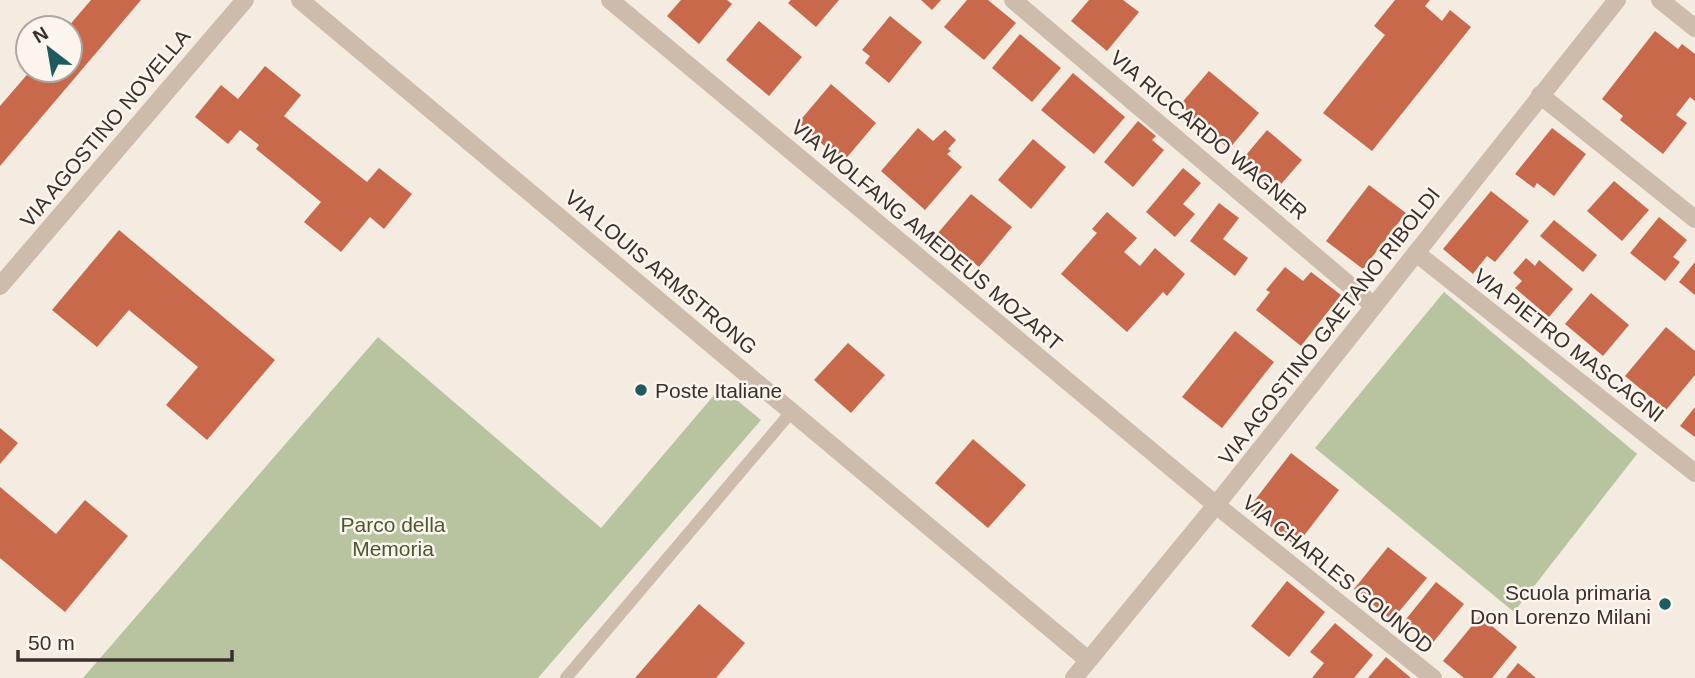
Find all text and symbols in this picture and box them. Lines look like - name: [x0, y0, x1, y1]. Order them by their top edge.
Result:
- north arrow: [14, 14, 84, 84]
- street label: VIA AGOSTINO NOVELLA: [14, 23, 196, 233]
- street label: VIA RICCARDO WAGNER: [1106, 46, 1312, 224]
- street label: VIA WOLFANG AMEDEUS MOZART: [787, 115, 1067, 355]
- street label: VIA AGOSTINO GAETANO RIBOLDI: [1214, 183, 1444, 469]
- street label: VIA LOUIS ARMSTRONG: [561, 185, 761, 359]
- street label: VIA PIETRO MASCAGNI: [1470, 264, 1668, 426]
- place label: Poste Italiane: [655, 379, 782, 402]
- marker: Poste Italiane: [633, 382, 649, 398]
- street label: VIA CHARLES GOUNOD: [1238, 490, 1438, 658]
- park label: Parco della Memoria: [340, 513, 446, 560]
- place label: Scuola primaria Don Lorenzo Milani: [1470, 581, 1651, 628]
- marker: Scuola primaria Don Lorenzo Milani: [1657, 596, 1673, 612]
- scale bar: [18, 618, 231, 662]
- text: 50 m: [28, 631, 75, 654]

